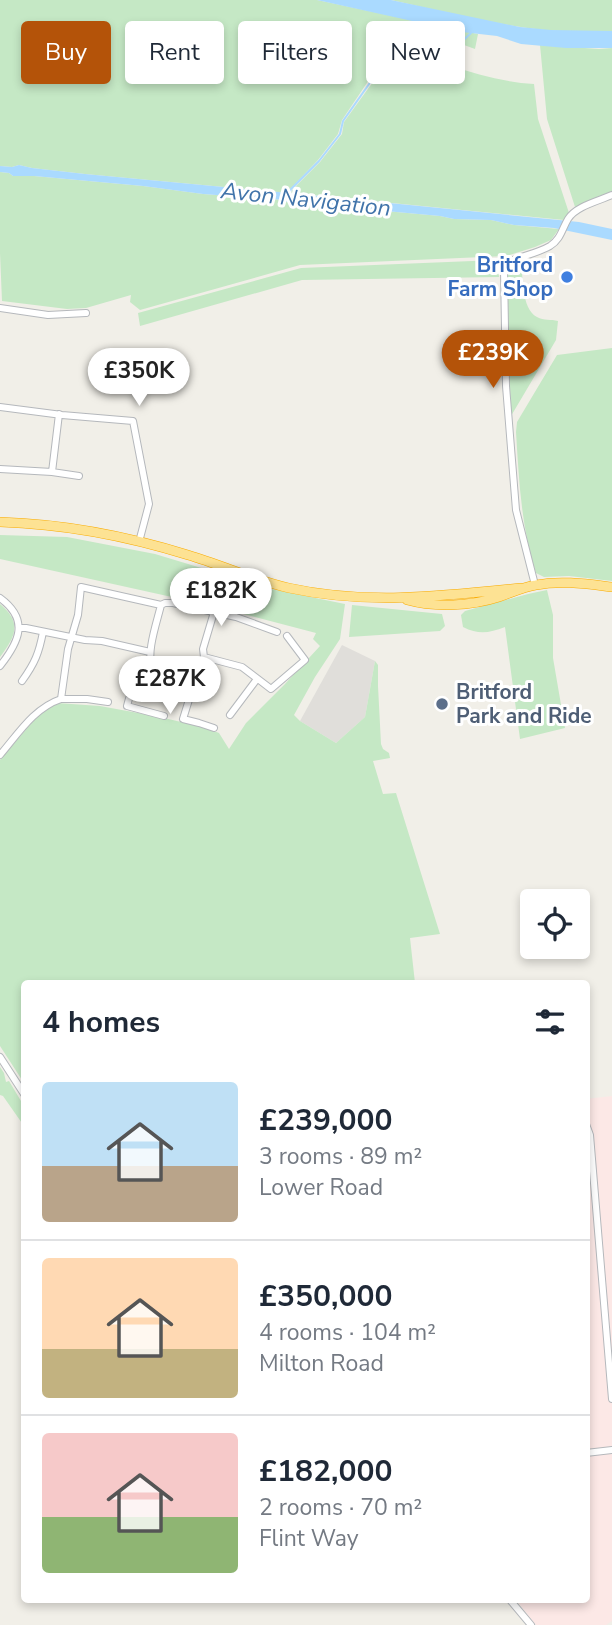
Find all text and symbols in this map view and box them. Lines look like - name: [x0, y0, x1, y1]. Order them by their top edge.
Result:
- chip: Buy: [21, 21, 111, 84]
- chip: Rent: [125, 21, 224, 84]
- chip: Filters: [238, 21, 352, 84]
- chip: New: [366, 21, 465, 84]
- water label: Avon Navigation: [218, 175, 392, 224]
- place label: Britford Farm Shop: [448, 251, 553, 303]
- marker: Britford Farm Shop: [559, 269, 575, 285]
- pin: £239K: [444, 330, 542, 390]
- text: £239K: [458, 337, 528, 368]
- pin: £350K: [90, 348, 188, 408]
- text: £350K: [104, 355, 174, 386]
- pin: £182K: [172, 568, 270, 628]
- text: £182K: [186, 575, 256, 606]
- pin: £287K: [121, 656, 219, 716]
- text: £287K: [135, 663, 205, 694]
- place label: Britford Park and Ride: [456, 678, 592, 730]
- marker: Britford Park and Ride: [434, 696, 450, 712]
- map controls: [520, 889, 590, 959]
- button: locate: [520, 889, 590, 959]
- text: 4 homes: [42, 1002, 160, 1043]
- icon: filters: [531, 1003, 569, 1041]
- text: £239,000: [259, 1100, 392, 1141]
- icon: home: [98, 1110, 182, 1194]
- text: 3 rooms · 89 m²: [259, 1141, 422, 1172]
- text: Lower Road: [259, 1172, 383, 1203]
- text: £350,000: [259, 1276, 392, 1317]
- icon: home: [98, 1286, 182, 1370]
- text: 4 rooms · 104 m²: [259, 1317, 436, 1348]
- text: Milton Road: [259, 1348, 384, 1379]
- text: £182,000: [259, 1451, 392, 1492]
- icon: home: [98, 1461, 182, 1545]
- text: 2 rooms · 70 m²: [259, 1492, 422, 1523]
- text: Flint Way: [259, 1523, 359, 1554]

